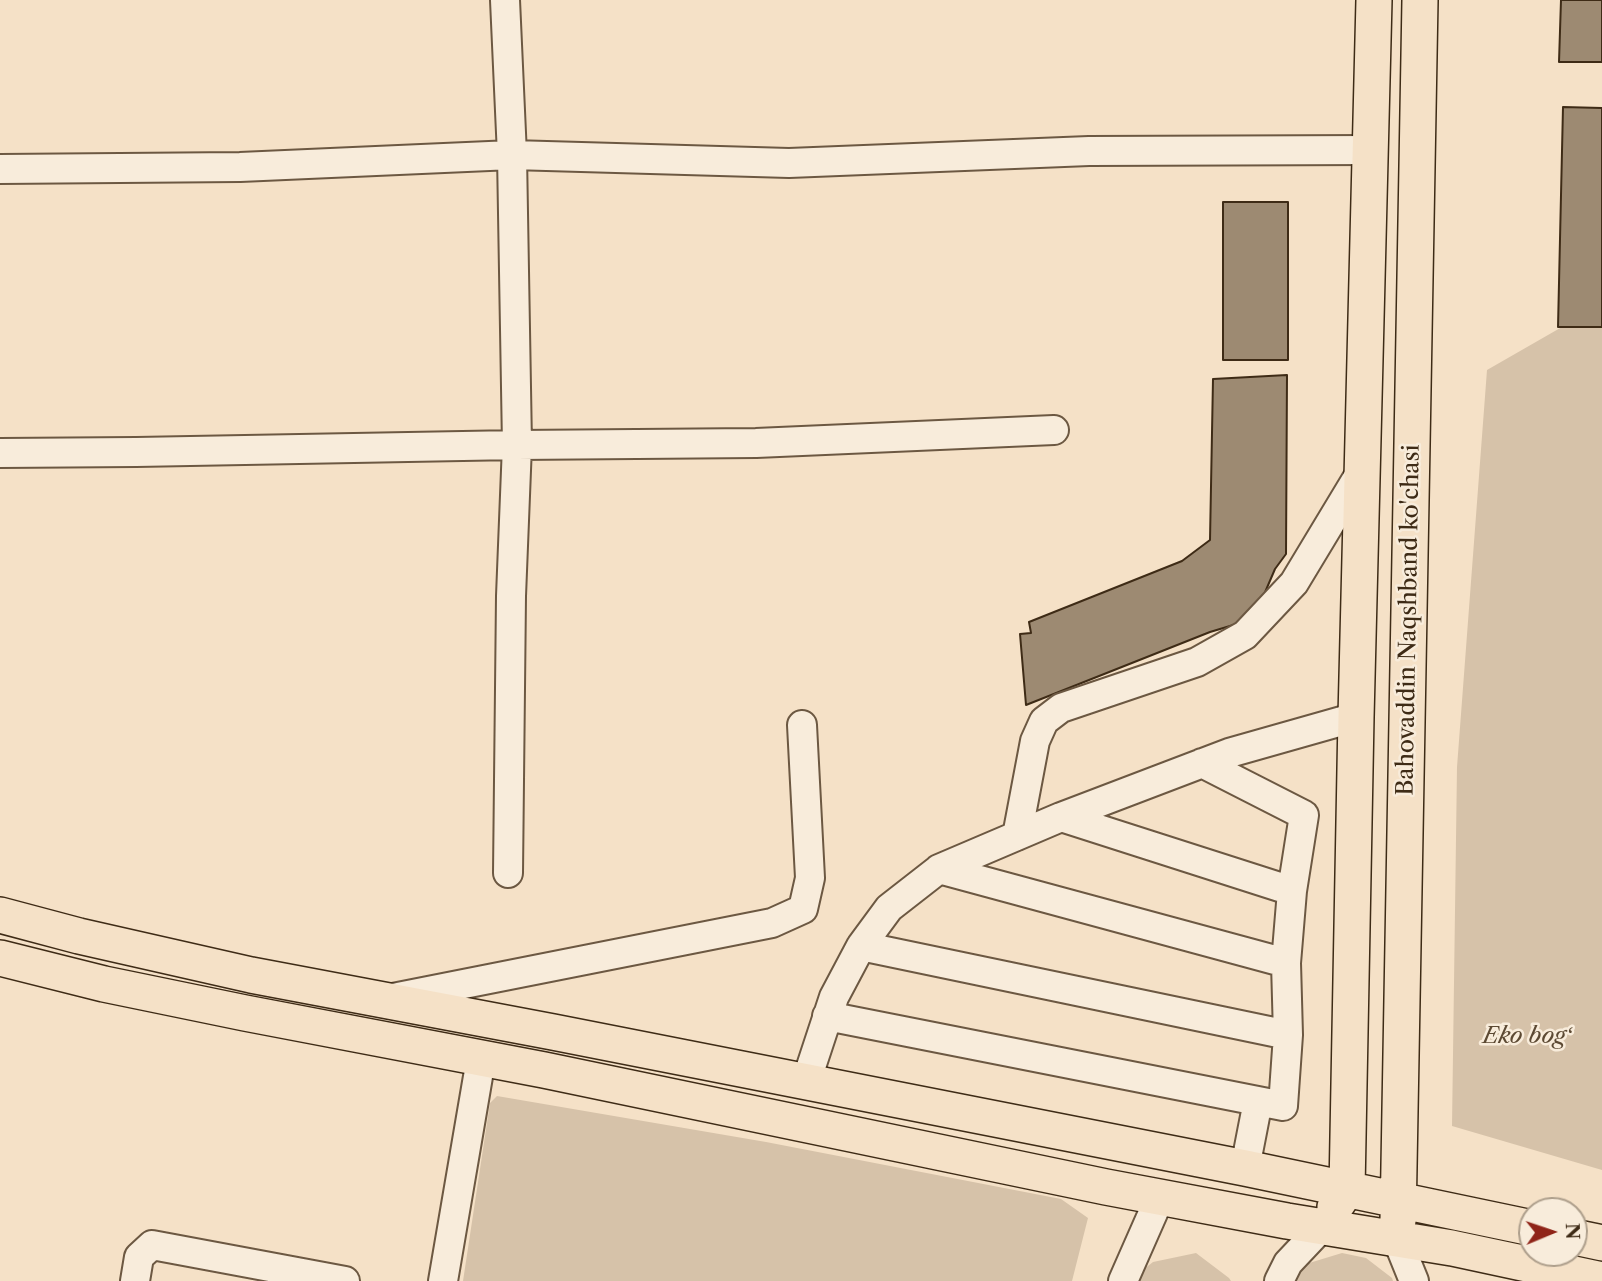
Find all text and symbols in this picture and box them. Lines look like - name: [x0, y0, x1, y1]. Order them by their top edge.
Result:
- street label: Bahovaddin Naqshband ko'chasi: [1392, 444, 1426, 796]
- park label: Eko bogʻ: [1483, 1022, 1573, 1050]
- north arrow: [1518, 1197, 1588, 1267]
- text: N: [1561, 1223, 1584, 1240]

